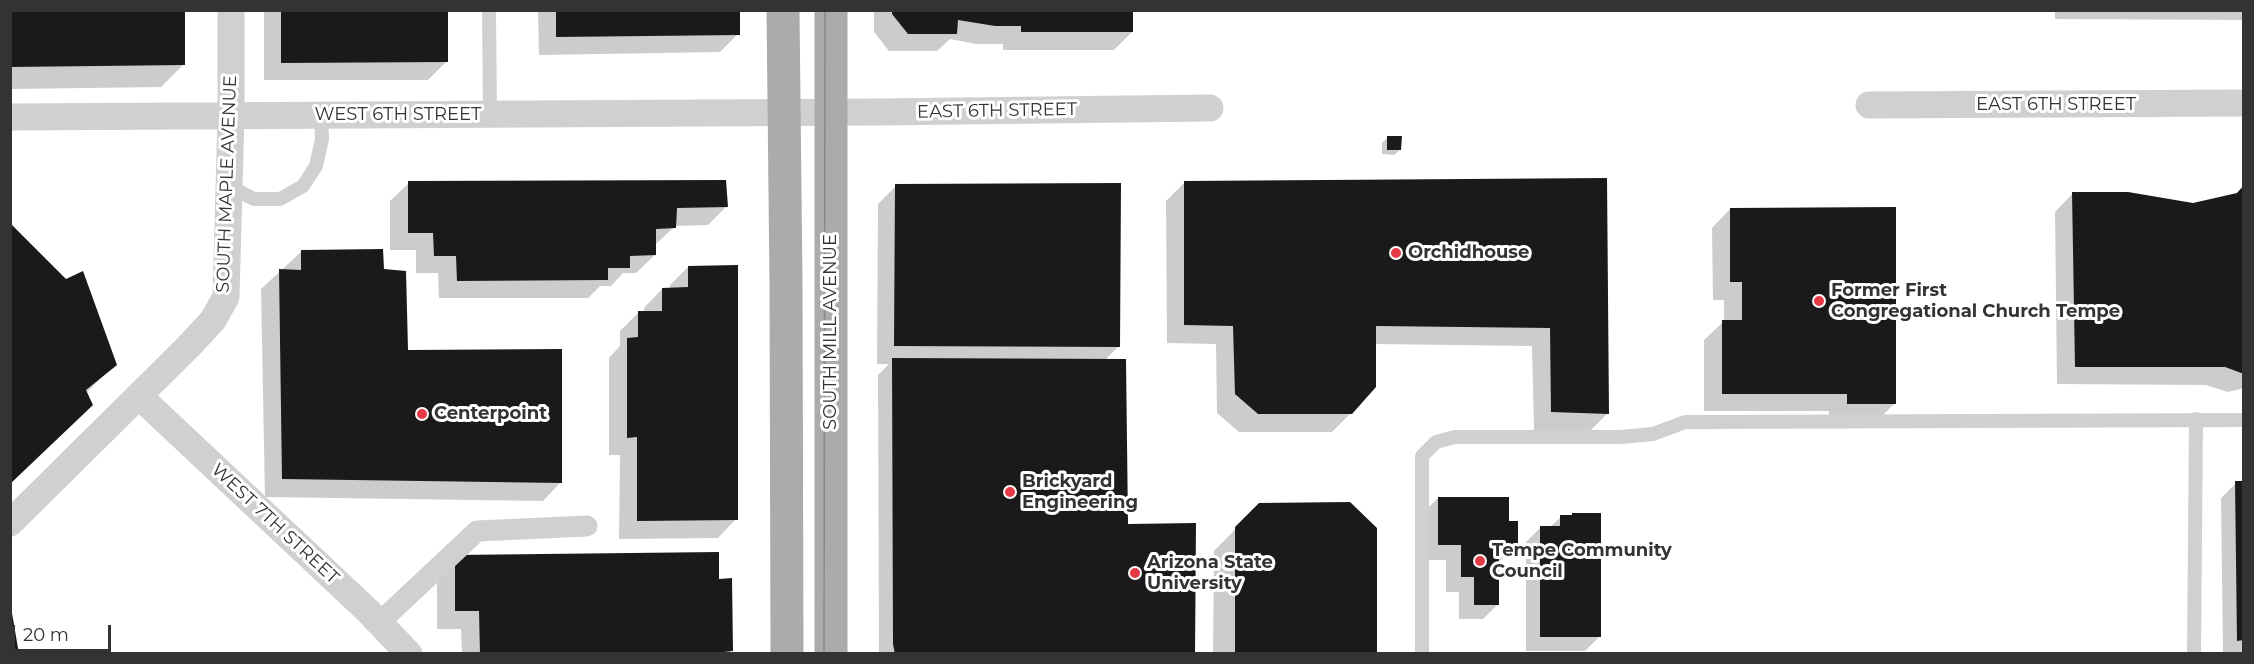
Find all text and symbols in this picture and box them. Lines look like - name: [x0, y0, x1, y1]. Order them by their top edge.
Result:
- street label: SOUTH MAPLE AVENUE: [212, 75, 242, 293]
- street label: EAST 6TH STREET: [1976, 94, 2136, 116]
- street label: EAST 6TH STREET: [917, 99, 1077, 123]
- street label: WEST 6TH STREET: [315, 104, 481, 126]
- street label: SOUTH MILL AVENUE: [820, 234, 842, 430]
- place label: Orchidhouse: [1408, 242, 1529, 264]
- marker: Orchidhouse: [1389, 246, 1403, 260]
- place label: Former First Congregational Church Tempe: [1831, 280, 2120, 322]
- marker: Former First Congregational Church Tempe: [1812, 294, 1826, 308]
- place label: Centerpoint: [434, 403, 547, 425]
- marker: Centerpoint: [415, 407, 429, 421]
- street label: WEST 7TH STREET: [207, 459, 343, 589]
- place label: Brickyard Engineering: [1022, 471, 1138, 514]
- marker: Brickyard Engineering: [1003, 485, 1017, 499]
- place label: Tempe Community Council: [1492, 540, 1672, 582]
- place label: Arizona State University: [1147, 552, 1273, 594]
- marker: Tempe Community Council: [1473, 554, 1487, 568]
- marker: Arizona State University: [1128, 566, 1142, 580]
- scale bar: [15, 613, 114, 651]
- text: 20 m: [23, 624, 69, 646]

